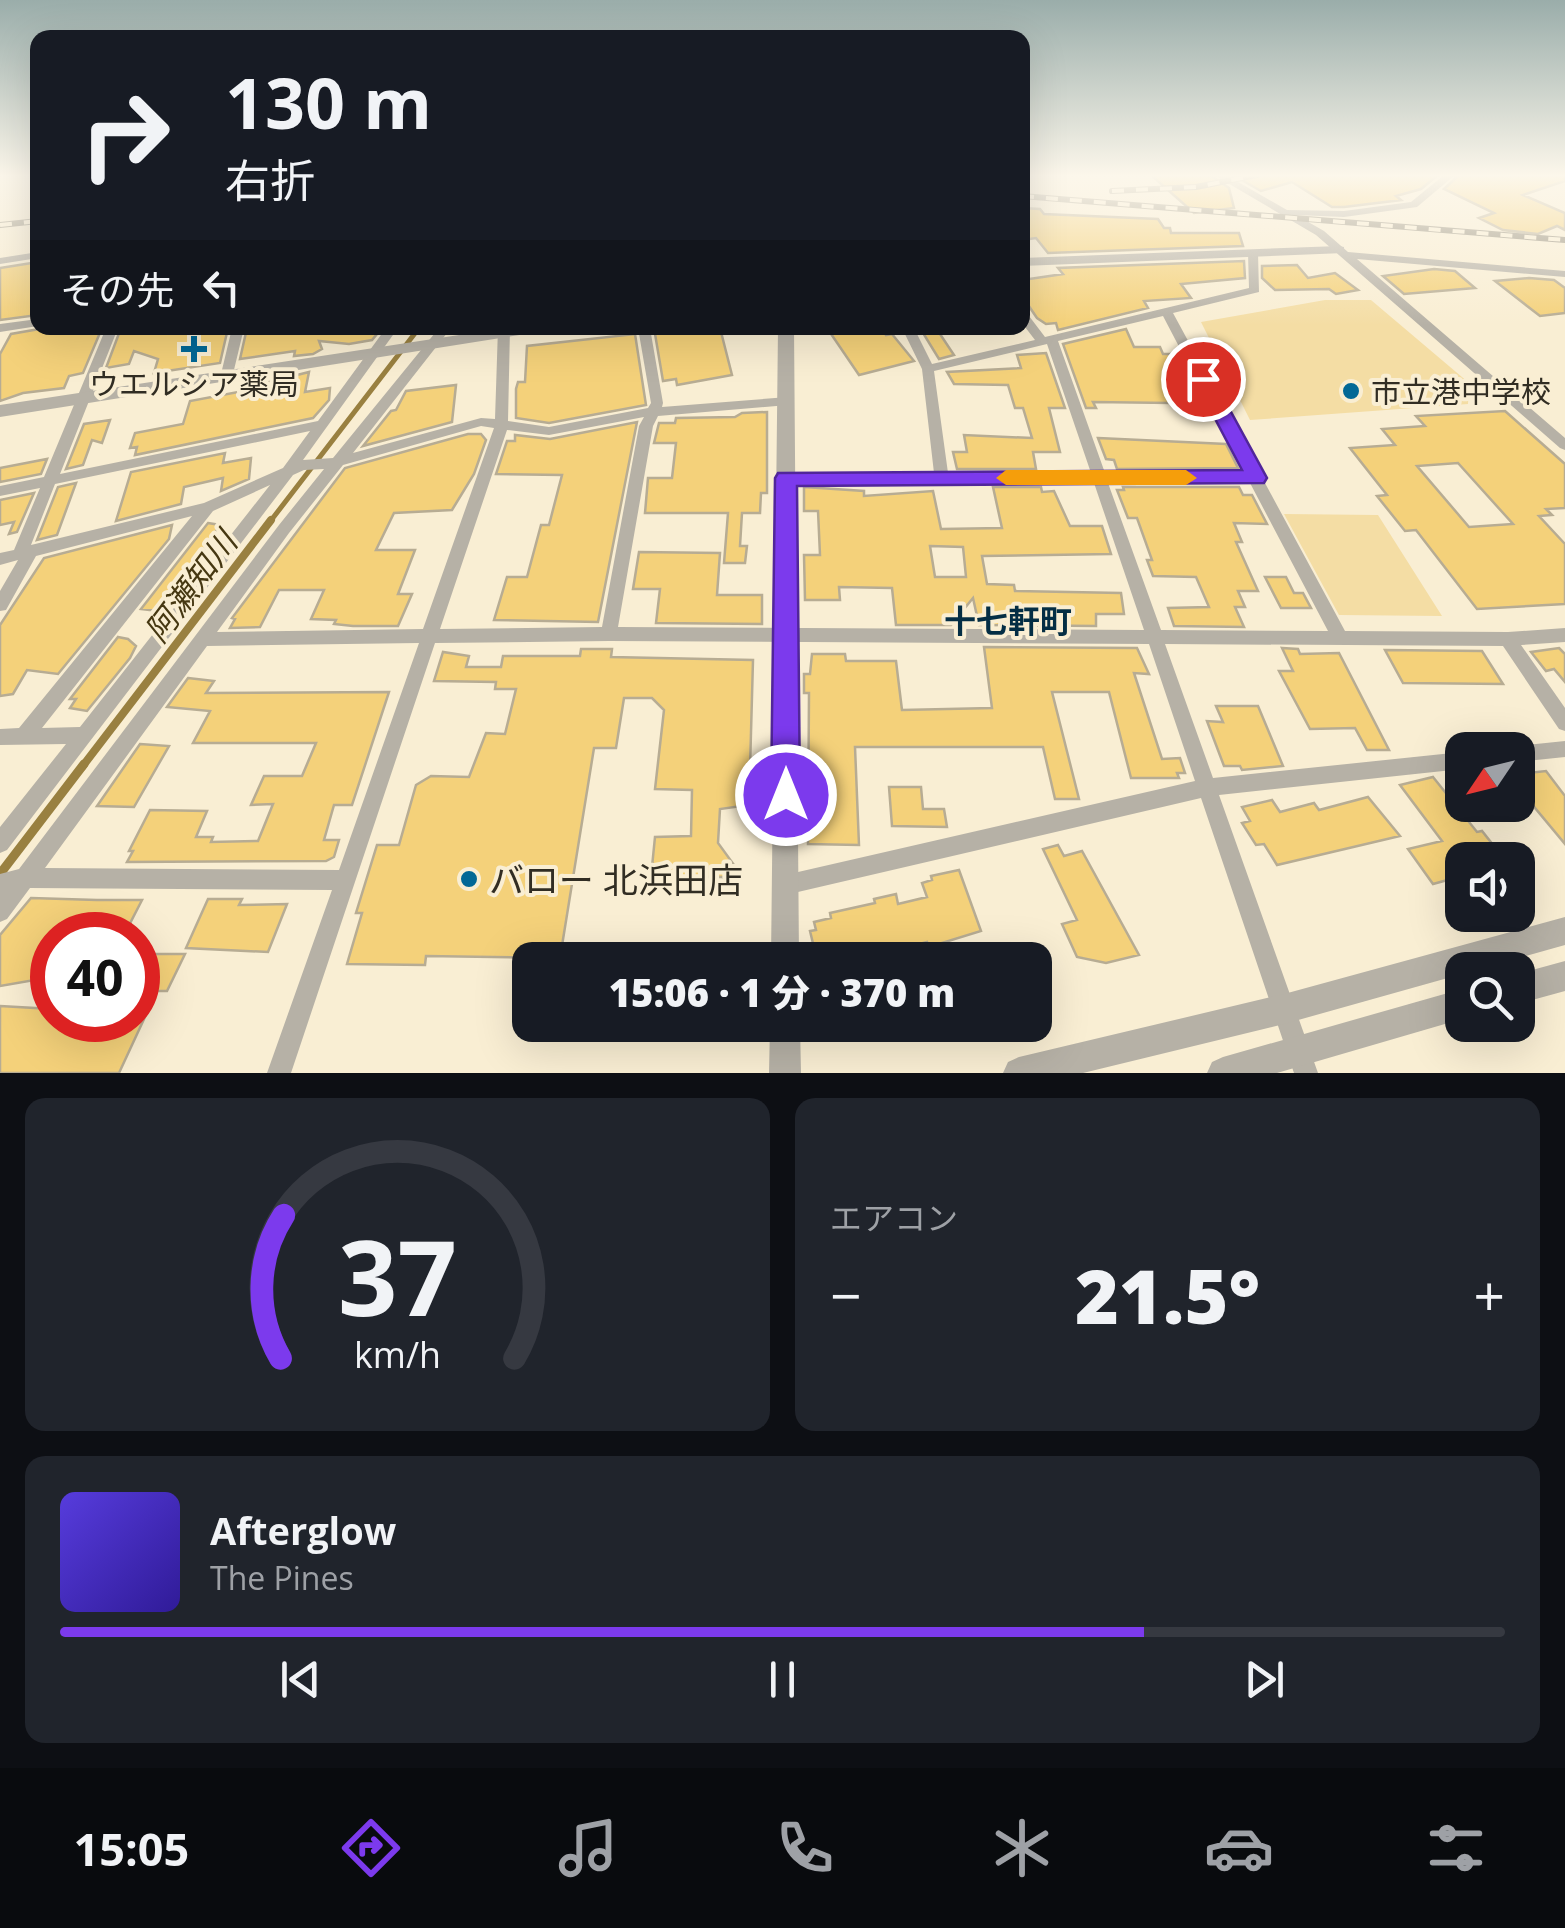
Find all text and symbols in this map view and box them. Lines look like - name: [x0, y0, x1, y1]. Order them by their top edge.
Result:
- text: 130 m: [225, 54, 432, 150]
- icon: right: [60, 70, 190, 200]
- text: 右折: [225, 149, 315, 210]
- icon: left: [194, 260, 249, 315]
- text: その先: [60, 263, 174, 315]
- pin: [1161, 337, 1246, 422]
- marker: ウエルシア薬局: [183, 338, 205, 360]
- icon: arrive: [1176, 352, 1231, 407]
- place label: ウエルシア薬局: [89, 363, 299, 404]
- place label: 市立港中学校: [1371, 371, 1551, 412]
- marker: 市立港中学校: [1340, 380, 1362, 402]
- water label: 阿瀬知川: [134, 520, 247, 650]
- district label: 十七軒町: [944, 599, 1072, 642]
- north arrow: [1445, 732, 1535, 822]
- map controls: [1445, 732, 1535, 1042]
- position arrow: [734, 743, 838, 847]
- button: sound: [1445, 842, 1535, 932]
- place label: バロー 北浜田店: [489, 856, 743, 903]
- marker: バロー 北浜田店: [458, 868, 480, 890]
- speed limit sign: 40: [30, 912, 160, 1042]
- button: search: [1445, 952, 1535, 1042]
- text: 15:06 · 1 分 · 370 m: [609, 966, 955, 1018]
- text: エアコン: [830, 1196, 958, 1239]
- text: 37: [338, 1205, 457, 1346]
- text: 21.5°: [1075, 1244, 1260, 1346]
- text: −: [830, 1257, 861, 1332]
- text: +: [1474, 1257, 1505, 1332]
- text: km/h: [354, 1330, 441, 1378]
- text: Afterglow: [210, 1504, 396, 1556]
- text: The Pines: [210, 1556, 354, 1599]
- icon: previous: [273, 1652, 328, 1707]
- icon: pause: [755, 1652, 810, 1707]
- icon: next: [1237, 1652, 1292, 1707]
- icon: directions: [336, 1813, 406, 1883]
- icon: music: [553, 1813, 623, 1883]
- icon: phone: [770, 1813, 840, 1883]
- icon: climate: [987, 1813, 1057, 1883]
- icon: car: [1204, 1813, 1274, 1883]
- icon: filters: [1421, 1813, 1491, 1883]
- text: 15:05: [74, 1818, 189, 1879]

